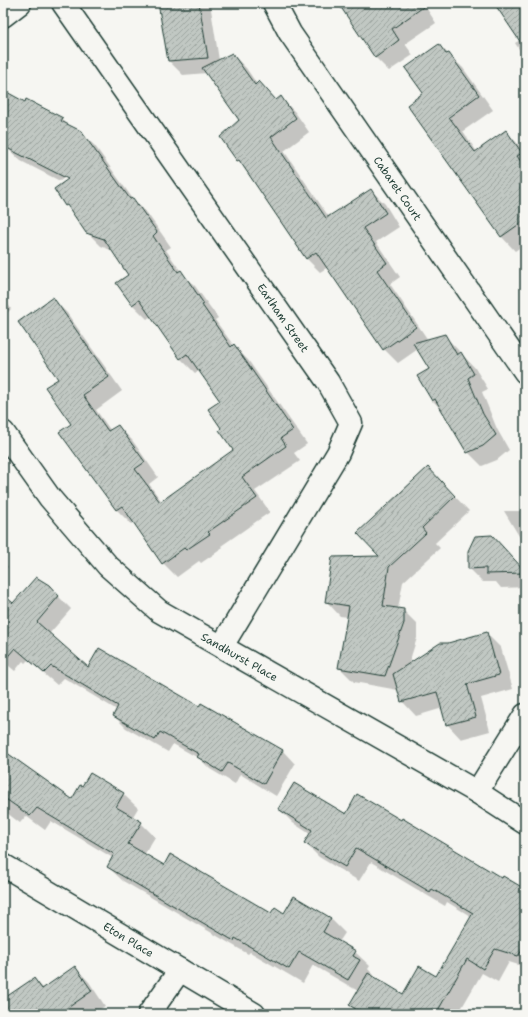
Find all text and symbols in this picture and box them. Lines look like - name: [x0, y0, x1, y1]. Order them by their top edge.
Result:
- street label: Cabaret Court: [370, 154, 425, 224]
- street label: Earlham Street: [253, 281, 312, 356]
- street label: Sandhurst Place: [198, 629, 280, 685]
- street label: Eton Place: [100, 919, 156, 961]

